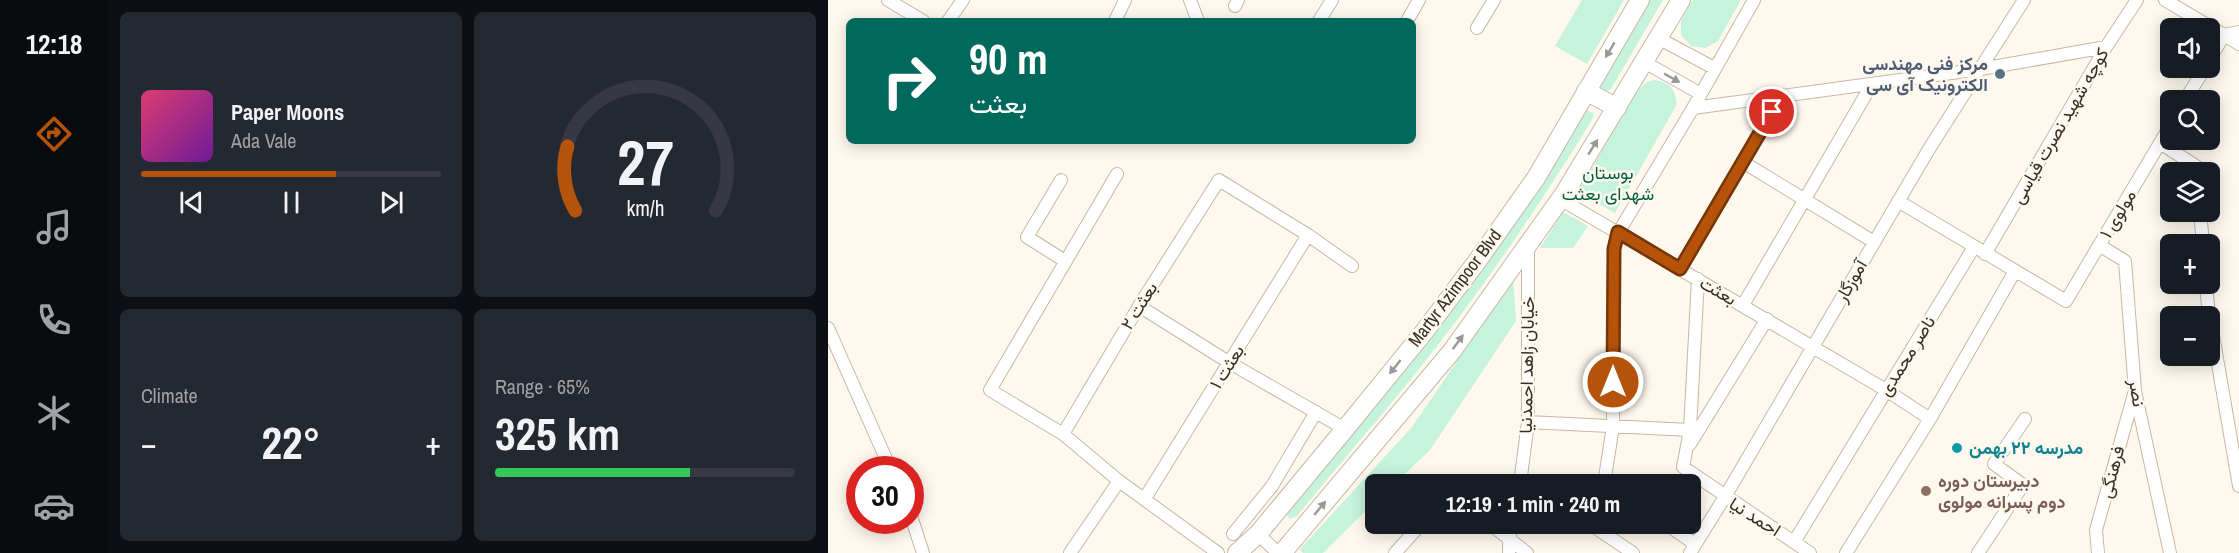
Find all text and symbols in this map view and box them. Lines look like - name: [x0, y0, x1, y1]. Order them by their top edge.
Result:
- map controls: [2160, 18, 2220, 366]
- button: sound: [2160, 18, 2220, 78]
- text: 12:18: [26, 26, 82, 62]
- text: 90 m: [969, 31, 1048, 87]
- icon: right: [870, 42, 948, 120]
- one-way arrow: [1605, 42, 1616, 58]
- street label: کوچه شهید نصرت قیاسی: [2005, 43, 2114, 208]
- place label: مرکز فنی مهندسی الکترونیک آی سی: [1862, 51, 1988, 97]
- marker: مرکز فنی مهندسی الکترونیک آی سی: [1993, 67, 2007, 81]
- one-way arrow: [1664, 73, 1681, 83]
- text: بعثت: [969, 85, 1027, 121]
- pin: [1746, 86, 1797, 137]
- button: search: [2160, 90, 2220, 150]
- icon: arrive: [1755, 95, 1788, 128]
- text: Paper Moons: [231, 97, 344, 127]
- icon: directions: [33, 113, 75, 155]
- text: 27: [617, 121, 673, 205]
- text: Ada Vale: [231, 127, 296, 154]
- one-way arrow: [1587, 139, 1598, 155]
- park label: بوستان شهدای بعثت: [1562, 160, 1654, 206]
- button: layers: [2160, 162, 2220, 222]
- street label: مولوی ۱: [2093, 185, 2142, 243]
- icon: previous: [175, 186, 208, 219]
- icon: pause: [275, 186, 308, 219]
- icon: next: [375, 186, 408, 219]
- text: km/h: [626, 195, 664, 224]
- icon: music: [33, 206, 75, 248]
- street label: Martyr Azimpoor Blvd: [1402, 224, 1507, 352]
- button: +: [2160, 234, 2220, 294]
- street label: آموزگار: [1828, 253, 1874, 307]
- street label: بعثت: [1695, 270, 1741, 311]
- street label: بعثت ۲: [1114, 277, 1163, 335]
- street label: خیابان زاهد احمدنیا: [1513, 296, 1540, 434]
- icon: phone: [33, 299, 75, 341]
- button: −: [2160, 306, 2220, 366]
- street label: ناصر محمدی: [1872, 311, 1941, 401]
- one-way arrow: [1452, 335, 1464, 351]
- street label: بعثت ۱: [1203, 340, 1250, 394]
- position arrow: [1581, 350, 1645, 414]
- one-way arrow: [1389, 360, 1402, 375]
- text: Range · 65%: [495, 373, 590, 400]
- street label: نصر: [2123, 376, 2152, 408]
- text: Climate: [141, 382, 198, 409]
- icon: climate: [33, 392, 75, 434]
- text: 325 km: [495, 403, 620, 464]
- text: 22°: [261, 412, 321, 473]
- text: −: [141, 421, 157, 465]
- text: +: [425, 421, 441, 465]
- place label: مدرسه ۲۲ بهمن: [1969, 435, 2084, 460]
- marker: مدرسه ۲۲ بهمن: [1950, 441, 1964, 455]
- street label: فرهنگی: [2093, 443, 2130, 501]
- speed limit sign: 30: [846, 456, 924, 534]
- place label: دبیرستان دوره دوم پسرانه مولوی: [1938, 468, 2066, 514]
- marker: دبیرستان دوره دوم پسرانه مولوی: [1919, 484, 1933, 498]
- icon: car: [33, 485, 75, 527]
- text: 12:19 · 1 min · 240 m: [1446, 489, 1620, 519]
- street label: احمد نیا: [1725, 491, 1786, 542]
- one-way arrow: [1313, 500, 1326, 516]

